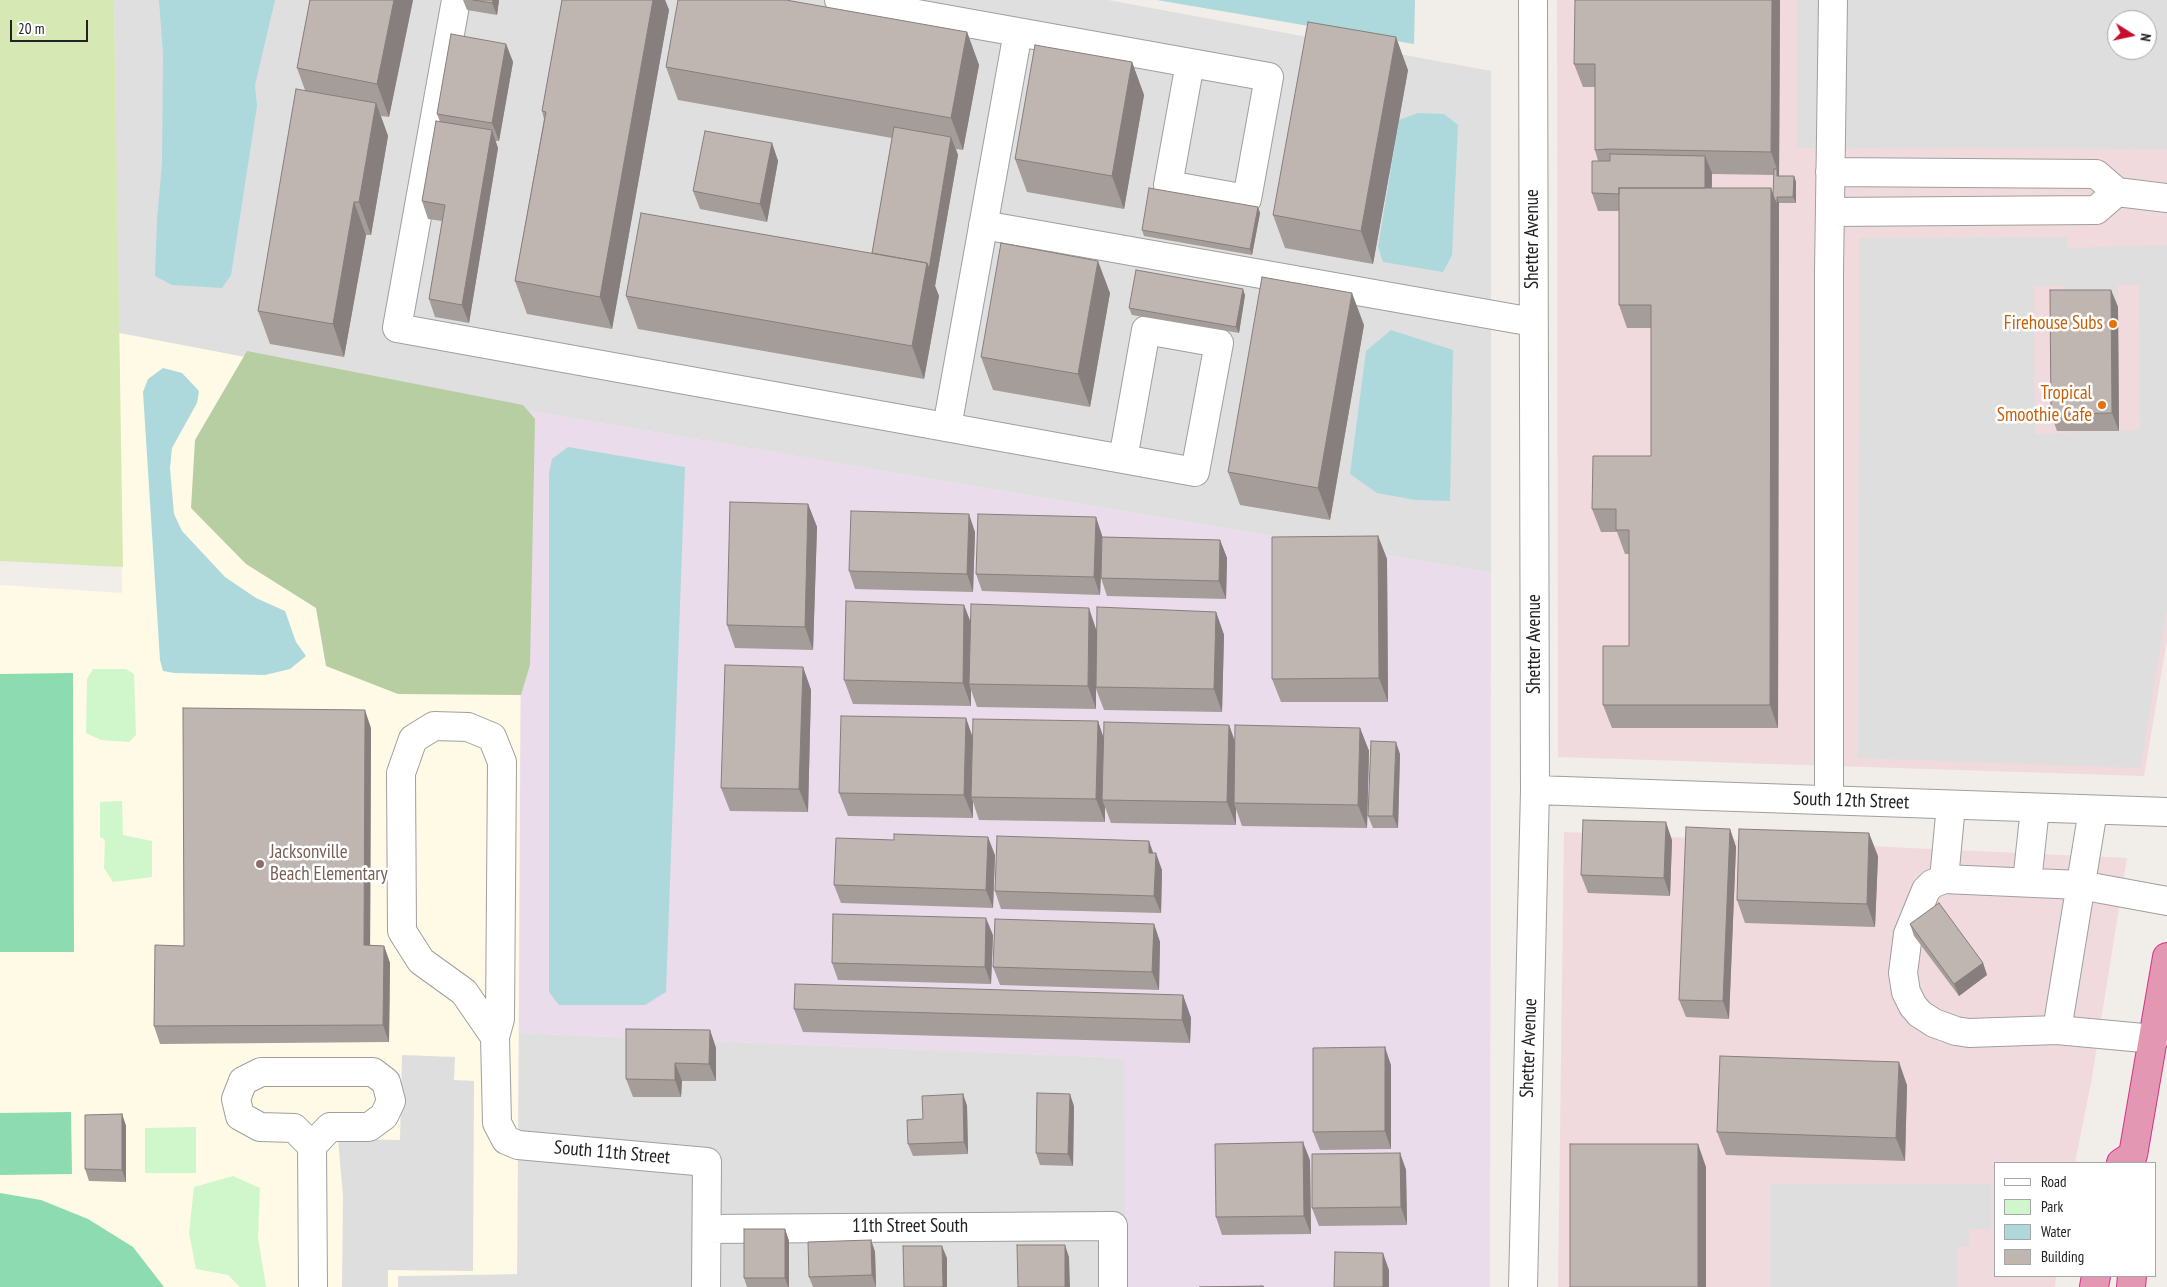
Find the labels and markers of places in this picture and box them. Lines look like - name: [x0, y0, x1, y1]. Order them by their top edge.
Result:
- place label: Firehouse Subs: [2004, 313, 2103, 335]
- marker: Firehouse Subs: [2107, 318, 2119, 330]
- place label: Tropical Smoothie Cafe: [1997, 383, 2092, 427]
- marker: Tropical Smoothie Cafe: [2096, 399, 2108, 411]
- place label: Jacksonville Beach Elementary: [270, 842, 388, 886]
- marker: Jacksonville Beach Elementary: [254, 858, 266, 870]

